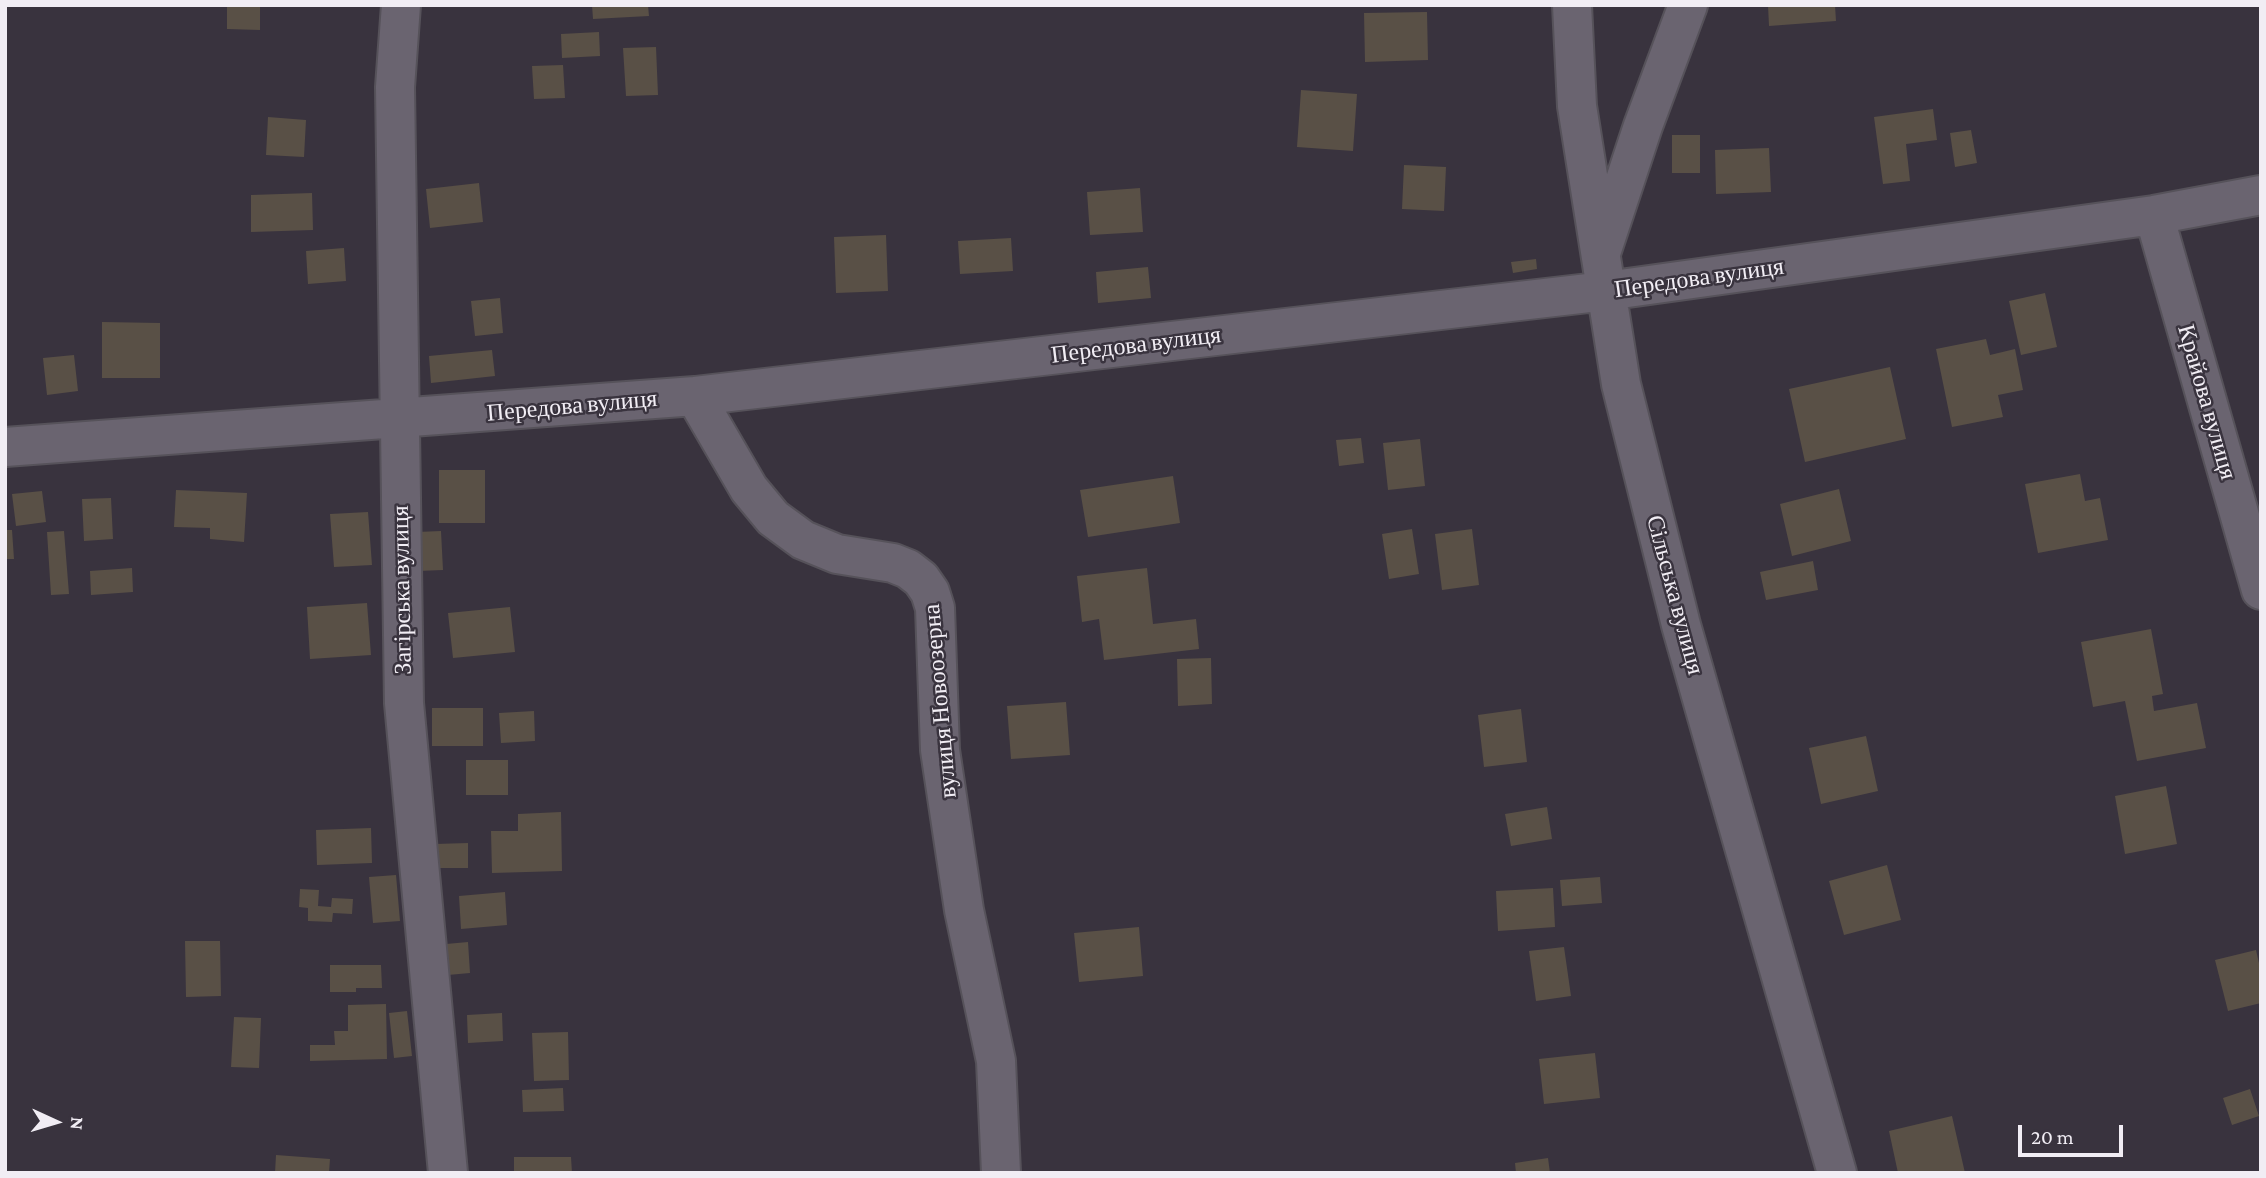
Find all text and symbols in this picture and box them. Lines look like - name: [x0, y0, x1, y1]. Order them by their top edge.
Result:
- street label: Передова вулиця: [1612, 252, 1786, 304]
- street label: Передова вулиця: [1049, 320, 1223, 370]
- street label: Крайова вулиця: [2171, 321, 2243, 483]
- street label: Передова вулиця: [486, 384, 658, 428]
- street label: Загірська вулиця: [386, 505, 418, 675]
- street label: Сільська вулиця: [1640, 512, 1710, 678]
- street label: вулиця Новоозерна: [917, 603, 963, 799]
- north arrow: [21, 1087, 91, 1157]
- scale bar: [2021, 1112, 2126, 1156]
- text: N: [67, 1116, 88, 1131]
- text: 20 m: [2031, 1125, 2074, 1149]

